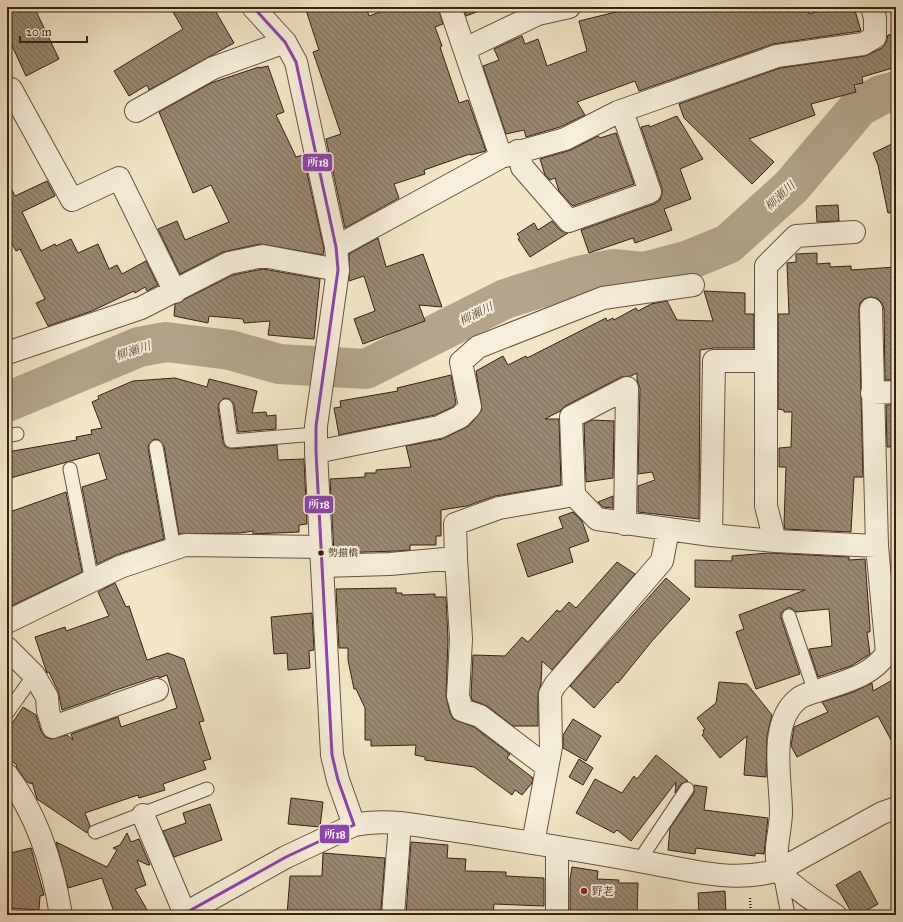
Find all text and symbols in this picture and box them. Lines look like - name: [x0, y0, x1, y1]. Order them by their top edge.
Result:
- scale bar: [20, 18, 87, 44]
- text: 20 m: [26, 25, 52, 39]
- line badge: 所18: [302, 153, 333, 172]
- text: 所18: [307, 156, 329, 169]
- water label: 柳瀬川: [762, 177, 799, 213]
- water label: 柳瀬川: [457, 299, 497, 328]
- water label: 柳瀬川: [114, 338, 154, 363]
- line badge: 所18: [304, 495, 334, 514]
- text: 所18: [308, 498, 330, 511]
- place label: 勢揃橋: [328, 547, 358, 559]
- marker: 勢揃橋: [316, 548, 326, 558]
- line badge: 所18: [319, 824, 350, 844]
- text: 所18: [324, 828, 346, 841]
- place label: 野老: [592, 885, 614, 898]
- marker: 野老: [579, 886, 589, 896]

